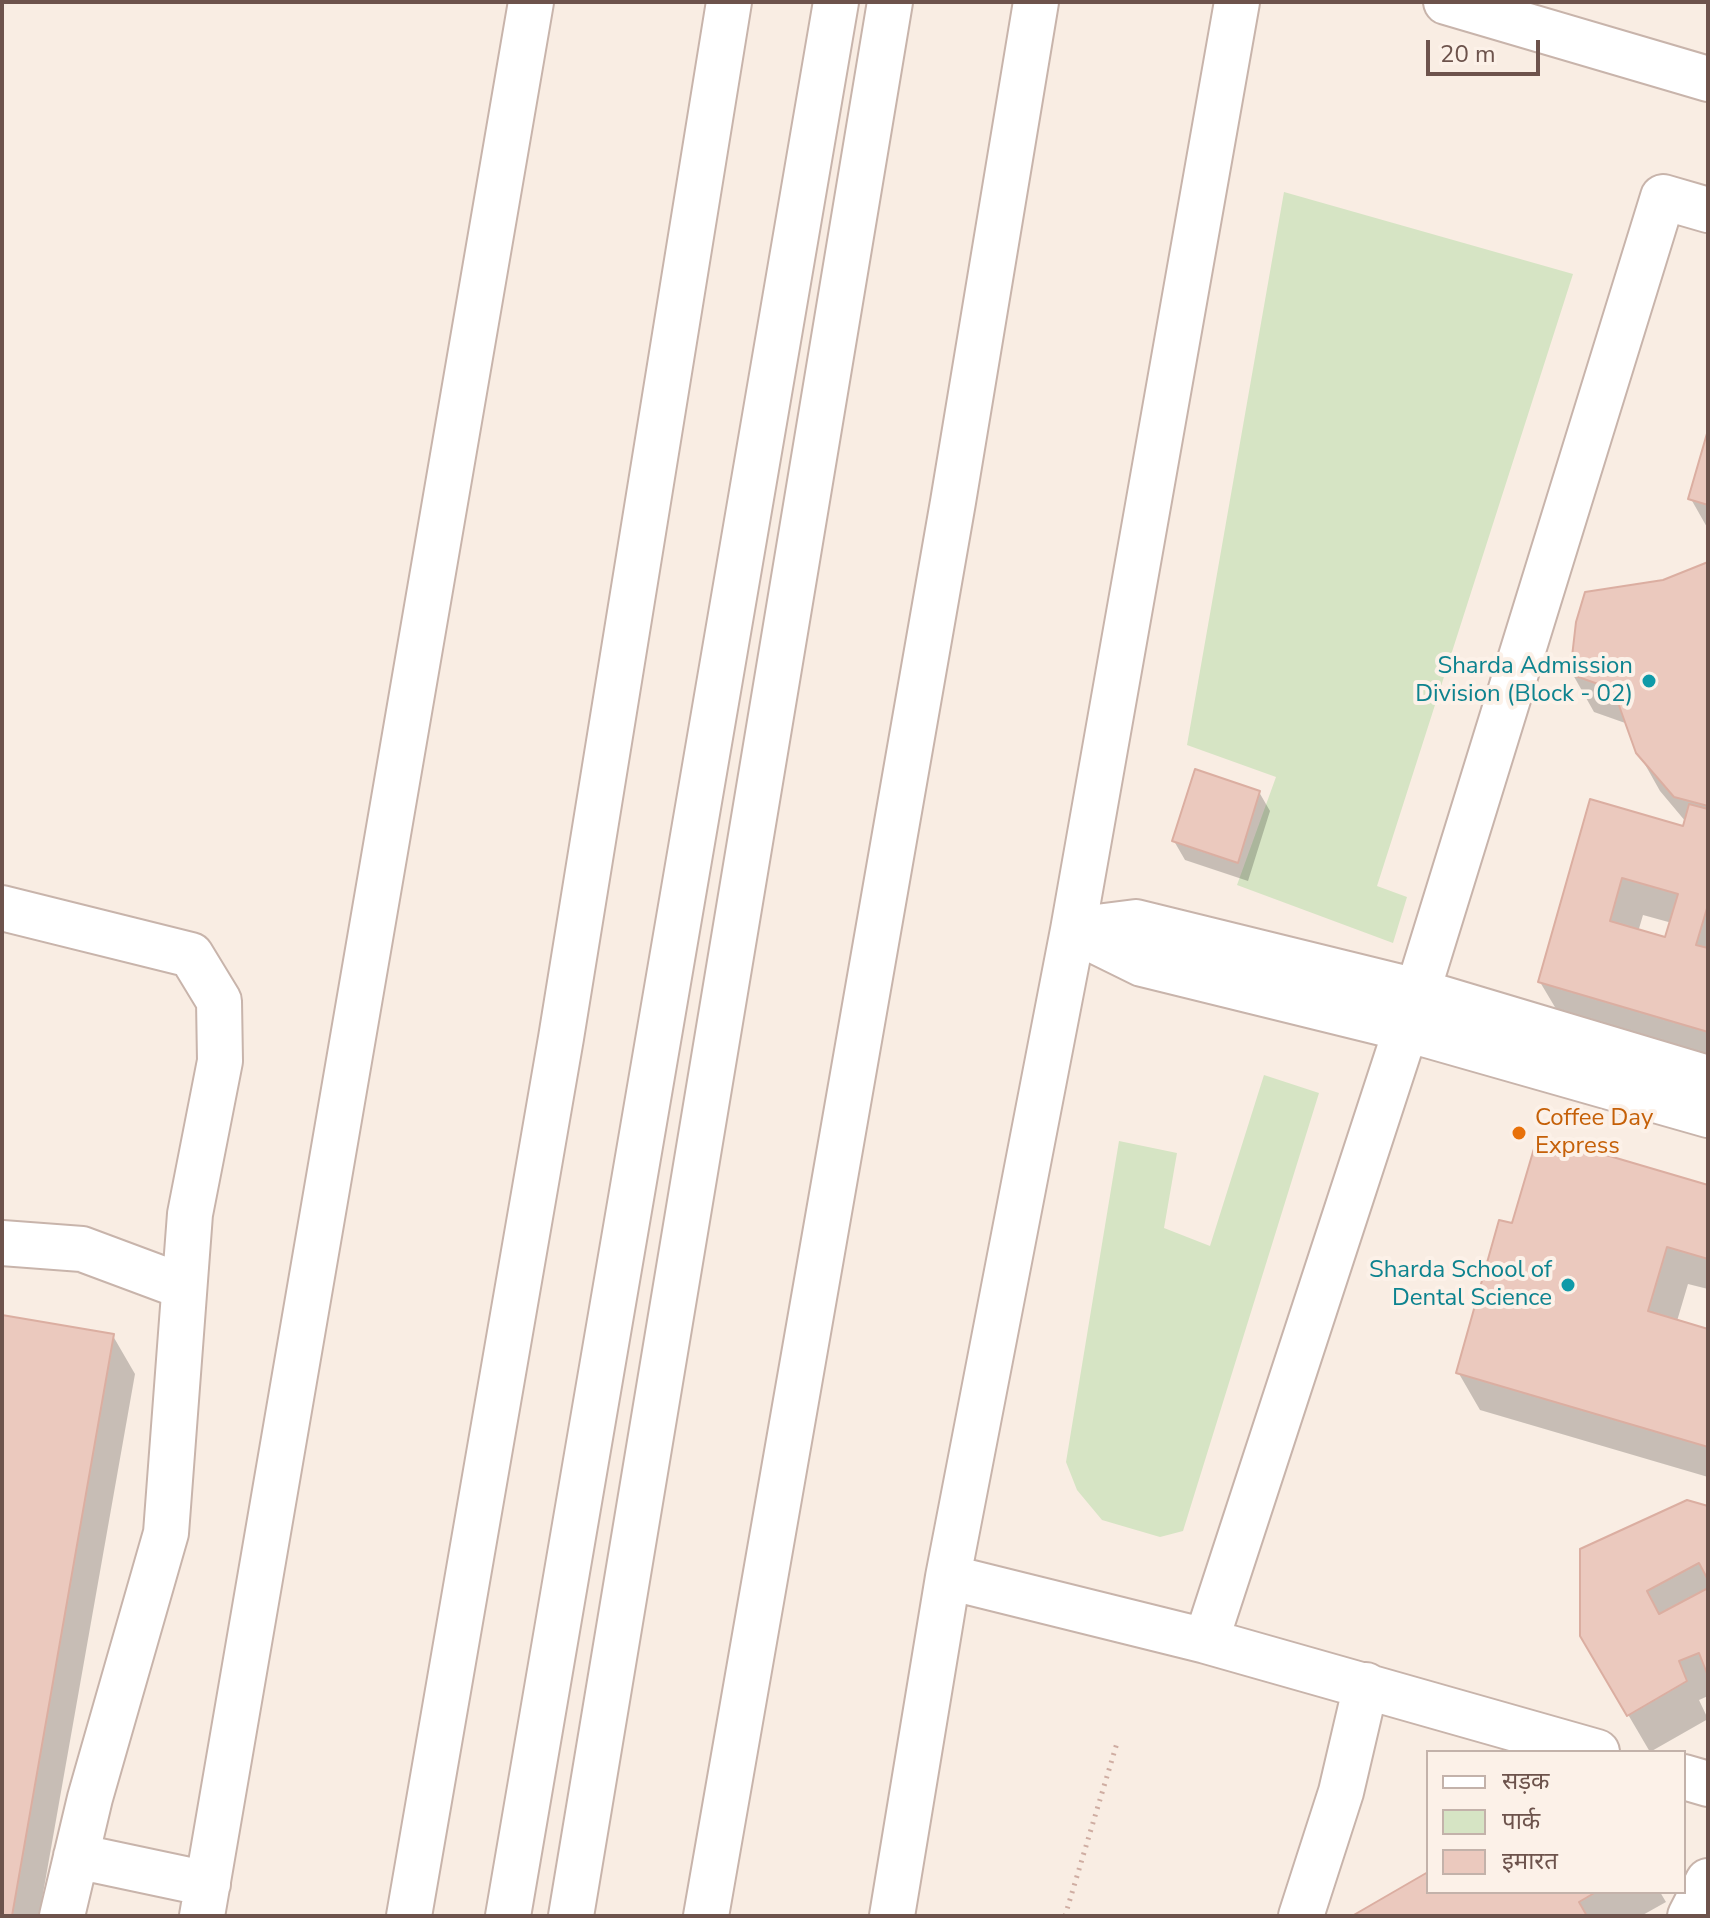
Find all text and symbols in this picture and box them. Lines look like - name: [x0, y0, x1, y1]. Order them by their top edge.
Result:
- scale bar: [1430, 24, 1544, 74]
- text: 20 m: [1440, 38, 1496, 70]
- place label: Sharda Admission Division (Block - 02): [1415, 653, 1633, 709]
- marker: Sharda Admission Division (Block - 02): [1640, 672, 1658, 690]
- place label: Coffee Day Express: [1535, 1105, 1653, 1161]
- marker: Coffee Day Express: [1510, 1124, 1528, 1142]
- place label: Sharda School of Dental Science: [1369, 1257, 1552, 1313]
- marker: Sharda School of Dental Science: [1559, 1276, 1577, 1294]
- legend: [1426, 1750, 1686, 1894]
- text: सड़क: [1502, 1765, 1550, 1797]
- text: पार्क: [1502, 1805, 1540, 1837]
- text: इमारत: [1502, 1845, 1558, 1877]

